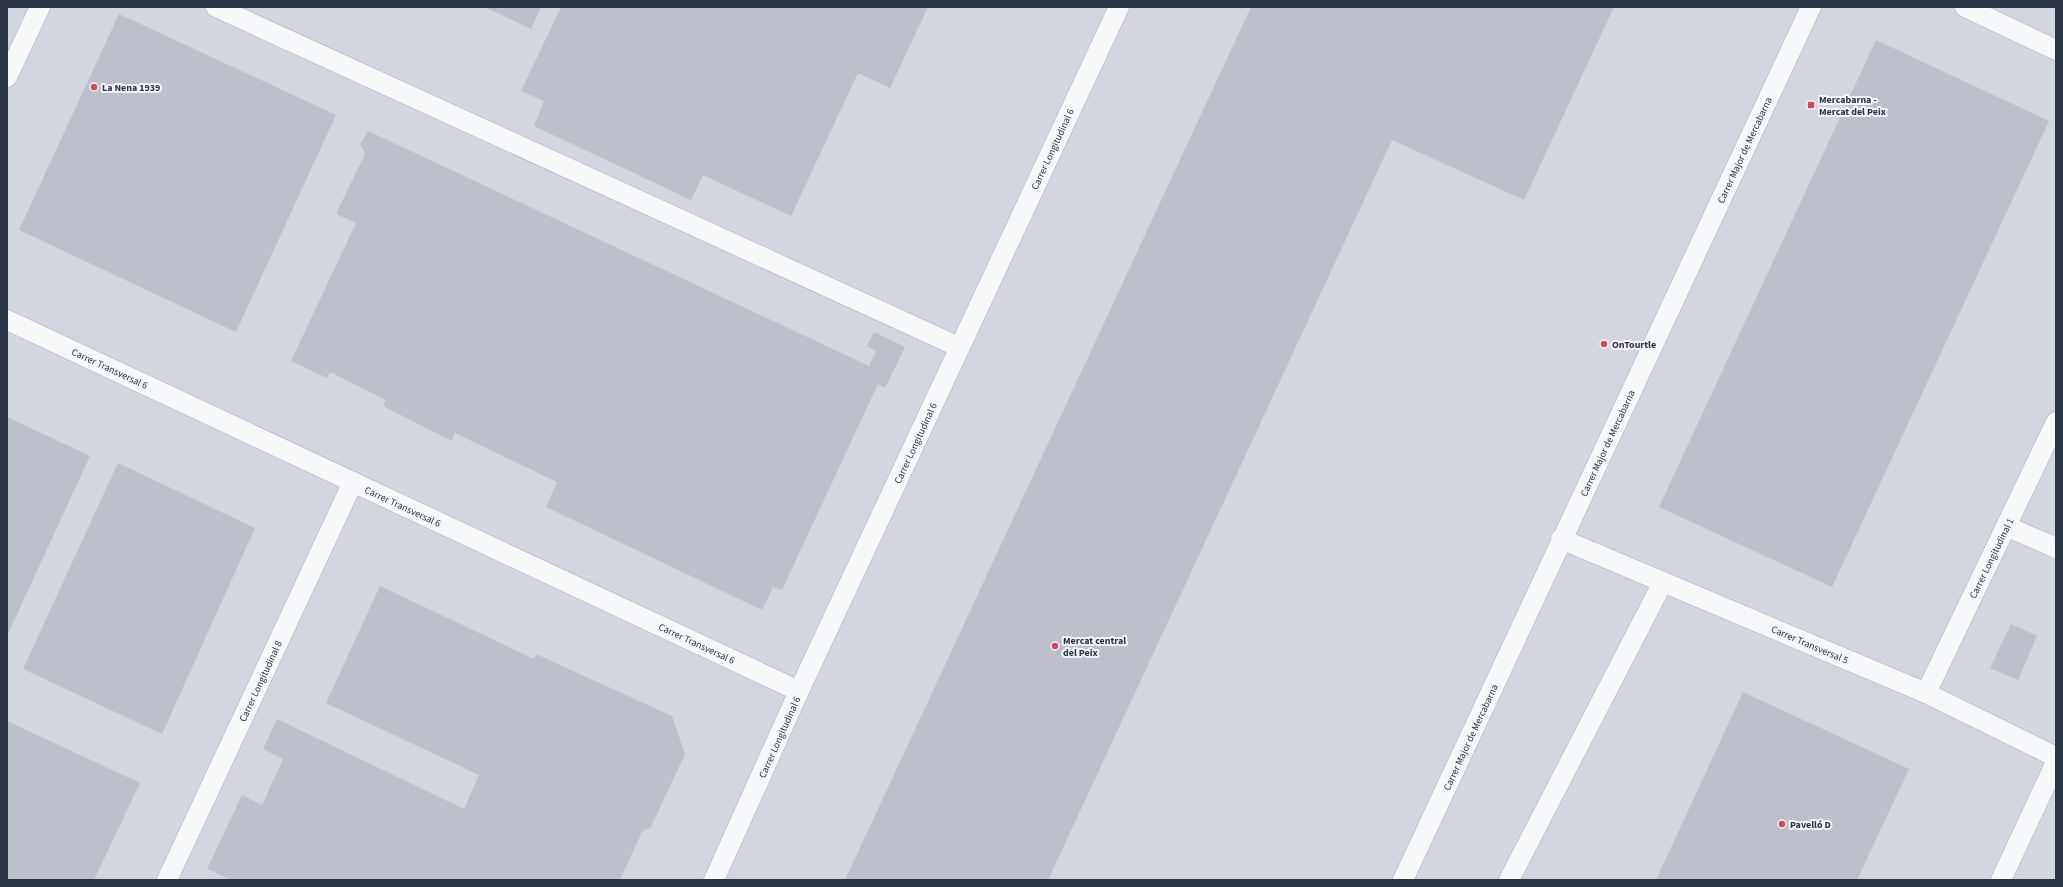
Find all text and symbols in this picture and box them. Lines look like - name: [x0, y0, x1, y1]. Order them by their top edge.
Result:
- place label: La Nena 1939: [102, 81, 160, 95]
- marker: La Nena 1939: [89, 82, 99, 92]
- place label: Mercabarna - Mercat del Peix: [1819, 93, 1886, 119]
- street label: Carrer Major de Mercabarna: [1714, 95, 1776, 206]
- marker: Mercabarna - Mercat del Peix: [1806, 100, 1816, 110]
- street label: Carrer Longitudinal 6: [1028, 107, 1078, 192]
- place label: OnTourtle: [1612, 338, 1656, 352]
- marker: OnTourtle: [1599, 339, 1609, 349]
- street label: Carrer Transversal 6: [69, 345, 150, 393]
- street label: Carrer Major de Mercabarna: [1577, 388, 1639, 499]
- street label: Carrer Longitudinal 6: [891, 401, 941, 486]
- street label: Carrer Transversal 6: [362, 483, 443, 531]
- street label: Carrer Longitudinal 1: [1966, 516, 2017, 601]
- street label: Carrer Transversal 6: [656, 620, 737, 668]
- street label: Carrer Transversal 5: [1769, 622, 1850, 668]
- place label: Mercat central del Peix: [1063, 634, 1126, 660]
- street label: Carrer Longitudinal 8: [236, 639, 286, 724]
- marker: Mercat central del Peix: [1050, 641, 1060, 651]
- street label: Carrer Major de Mercabarna: [1440, 682, 1502, 793]
- street label: Carrer Longitudinal 6: [756, 694, 804, 780]
- place label: Pavelló D: [1790, 818, 1831, 832]
- marker: Pavelló D: [1777, 819, 1787, 829]

